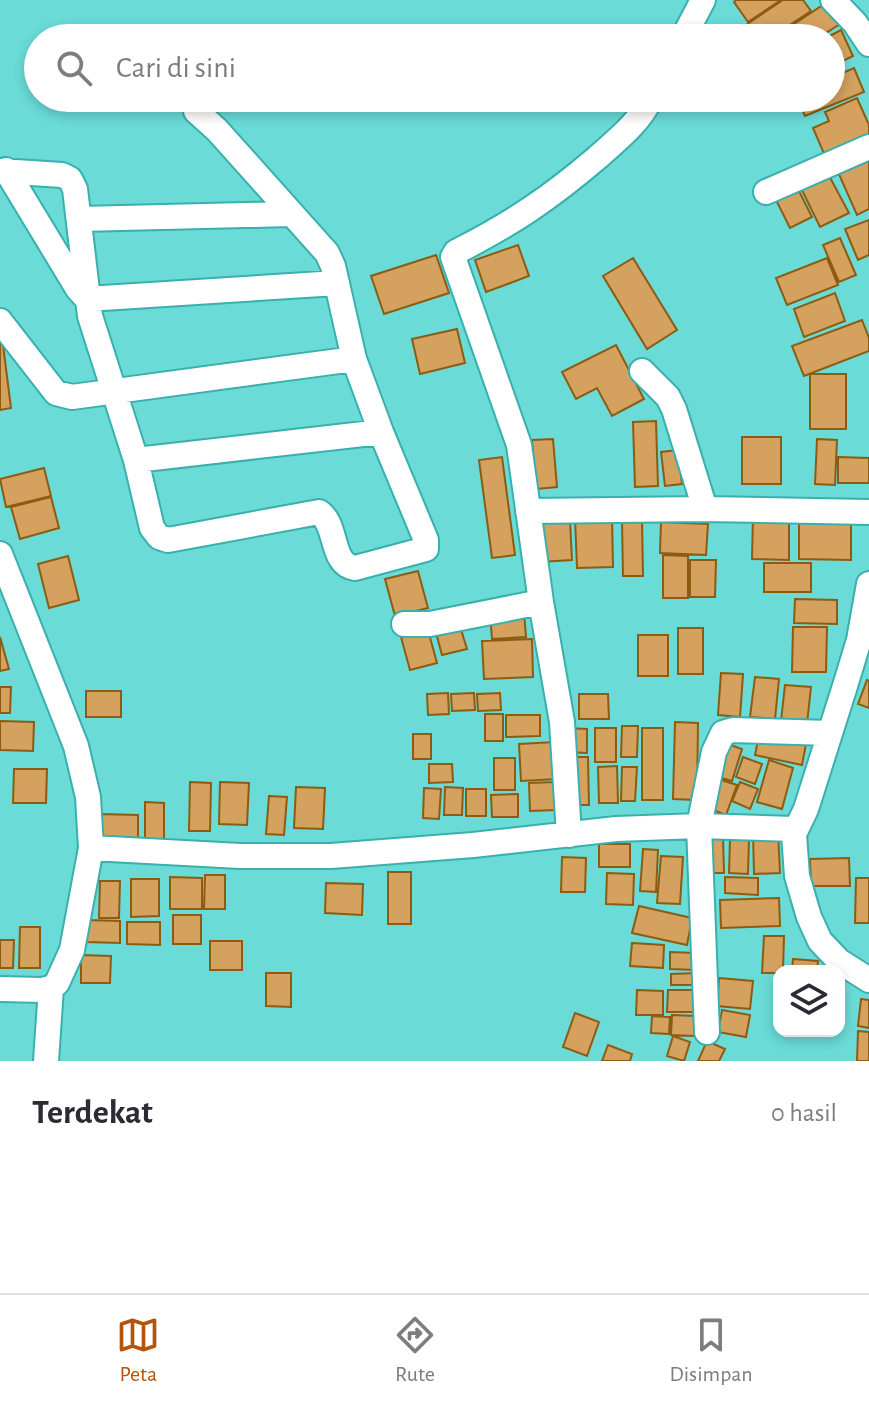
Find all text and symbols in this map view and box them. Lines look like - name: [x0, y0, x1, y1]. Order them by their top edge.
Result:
- search box: [24, 24, 845, 112]
- icon: search: [52, 46, 96, 90]
- text: Cari di sini: [116, 53, 236, 83]
- map controls: [773, 965, 845, 1037]
- button: layers: [773, 965, 845, 1037]
- text: Terdekat: [32, 1096, 153, 1130]
- text: 0 hasil: [771, 1100, 837, 1126]
- tab: Peta: [116, 1313, 160, 1387]
- tab: Rute: [393, 1313, 437, 1387]
- tab: Disimpan: [670, 1313, 753, 1387]

